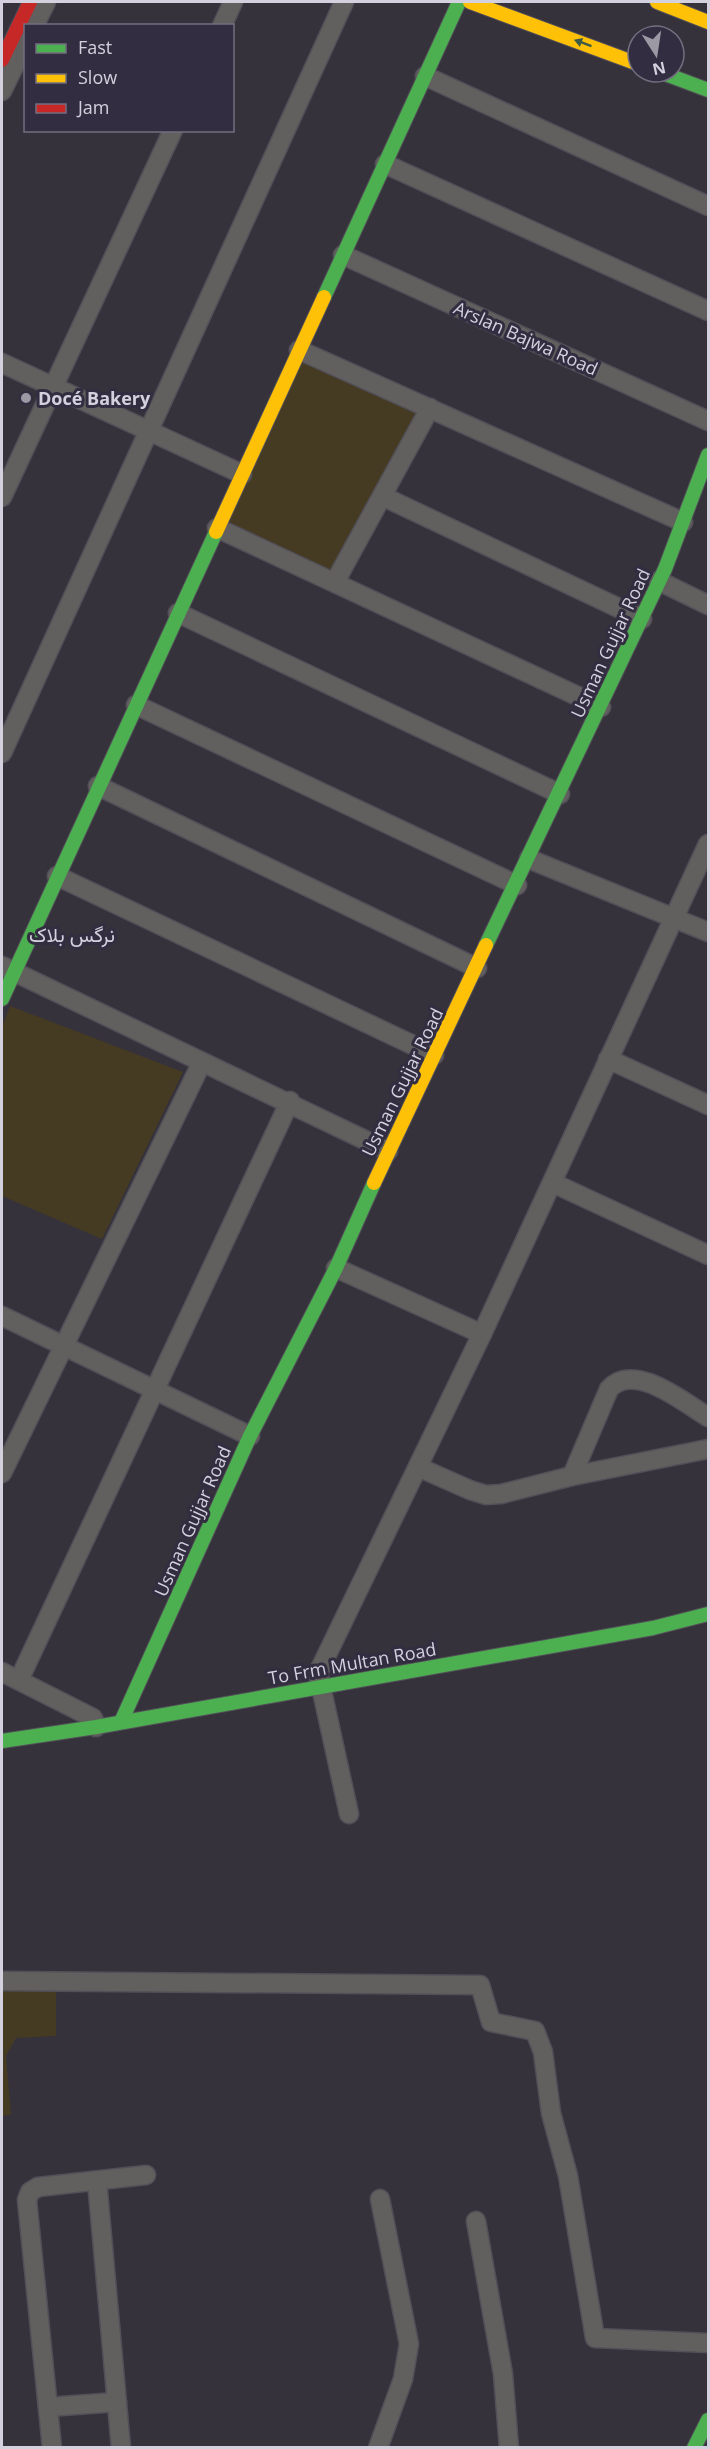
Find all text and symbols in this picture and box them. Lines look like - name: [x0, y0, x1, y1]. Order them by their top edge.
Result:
- legend: [24, 24, 234, 132]
- north arrow: [626, 24, 686, 84]
- text: Fast: [78, 35, 112, 59]
- one-way arrow: [574, 38, 592, 48]
- text: N: [650, 57, 668, 81]
- text: Slow: [78, 65, 117, 89]
- text: Jam: [76, 95, 110, 119]
- street label: Arslan Bajwa Road: [450, 295, 602, 381]
- place label: Docé Bakery: [38, 386, 151, 410]
- marker: Docé Bakery: [19, 391, 33, 405]
- street label: Usman Gujjar Road: [565, 564, 655, 722]
- district label: نرگس بلاک: [29, 921, 115, 948]
- street label: Usman Gujjar Road: [356, 1004, 448, 1160]
- street label: Usman Gujjar Road: [148, 1442, 236, 1600]
- street label: To Frm Multan Road: [266, 1636, 438, 1690]

